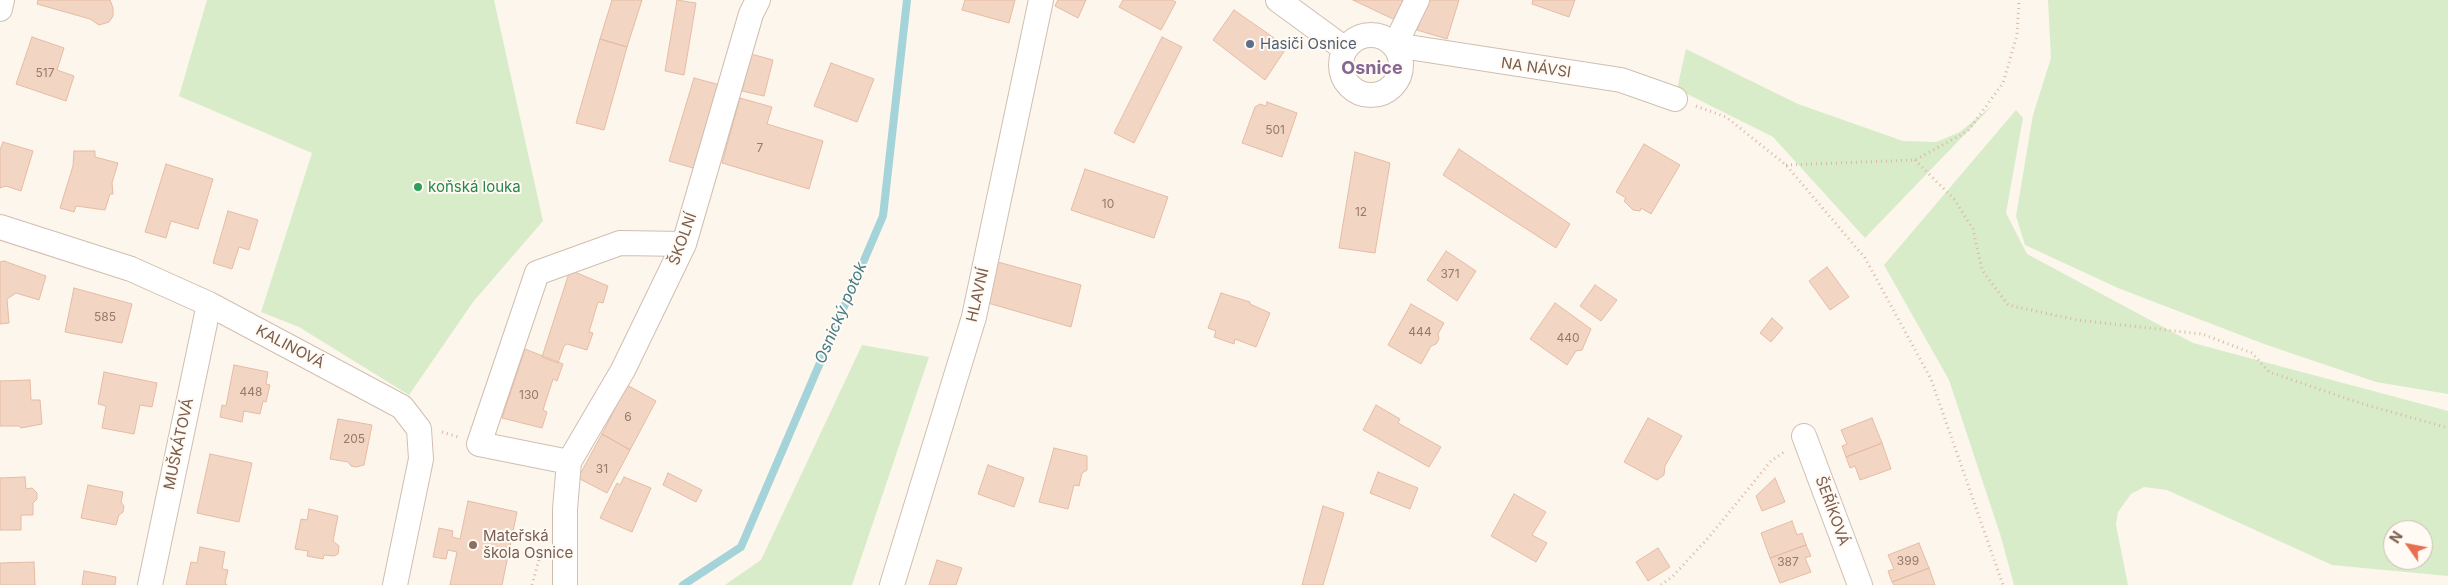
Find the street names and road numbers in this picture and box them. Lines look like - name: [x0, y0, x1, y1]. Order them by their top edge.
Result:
- street label: NA NÁVSI: [1500, 54, 1572, 82]
- street label: ŠKOLNÍ: [665, 210, 701, 268]
- street label: HLAVNÍ: [963, 266, 993, 324]
- street label: KALINOVÁ: [253, 321, 327, 373]
- street label: MUŠKÁTOVÁ: [160, 396, 198, 492]
- street label: ŠEŘÍKOVÁ: [1811, 474, 1853, 548]

